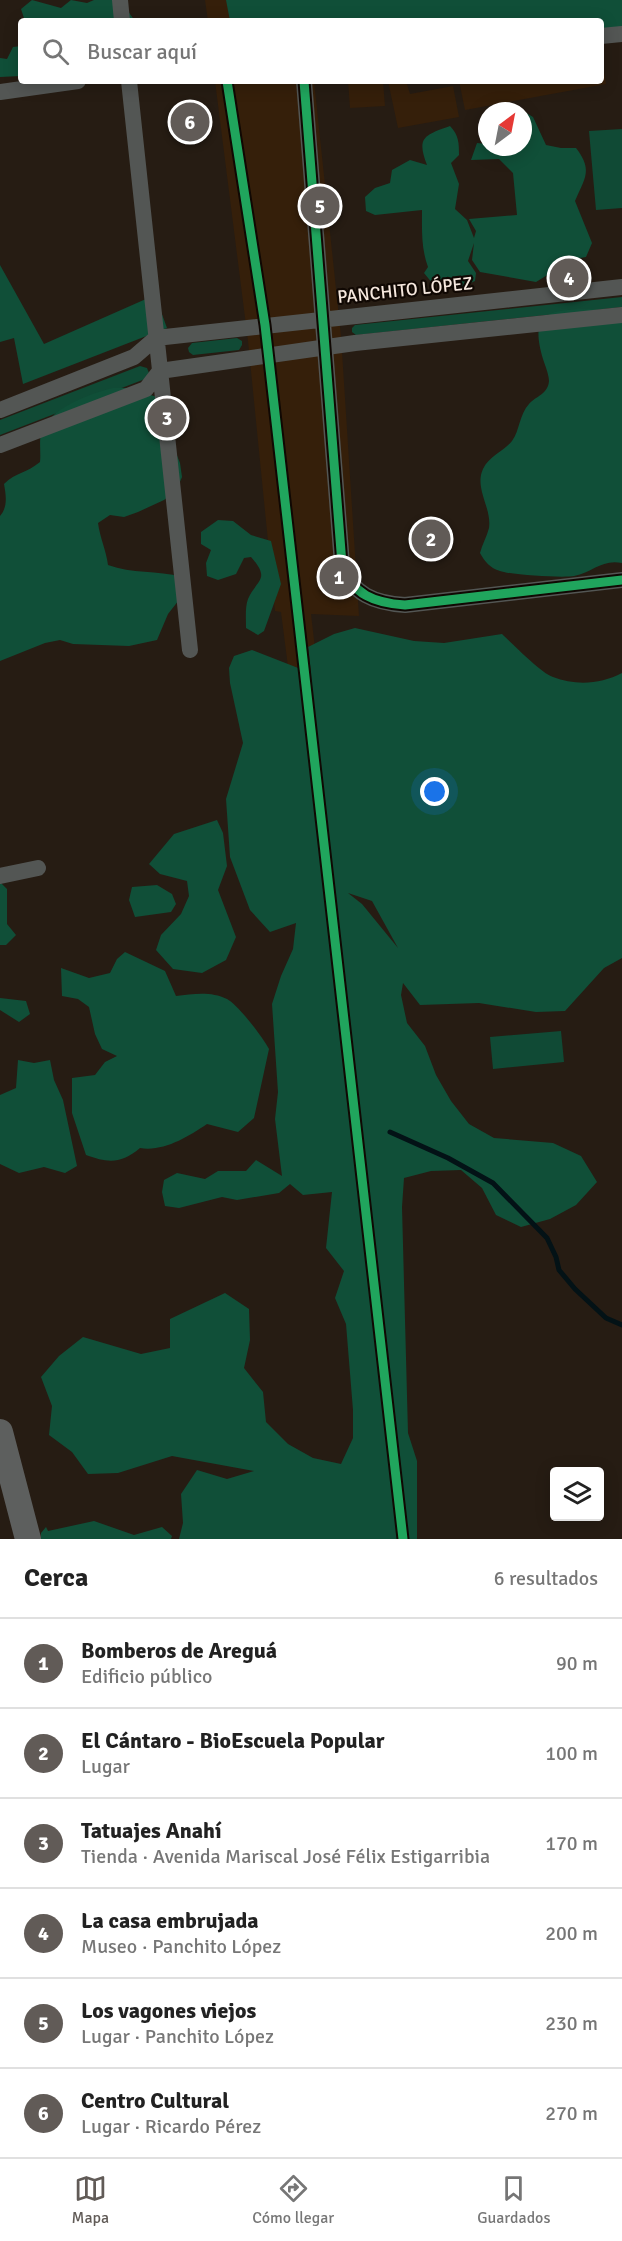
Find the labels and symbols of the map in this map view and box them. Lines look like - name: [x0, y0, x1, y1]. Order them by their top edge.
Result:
- pin: 6: [170, 100, 210, 144]
- north arrow: [478, 102, 532, 156]
- pin: 5: [300, 184, 340, 228]
- pin: 4: [550, 256, 588, 300]
- street label: PANCHITO LÓPEZ: [336, 272, 474, 308]
- pin: 3: [148, 396, 186, 440]
- pin: 2: [412, 516, 450, 562]
- pin: 1: [320, 554, 358, 600]
- your location: [420, 777, 449, 806]

